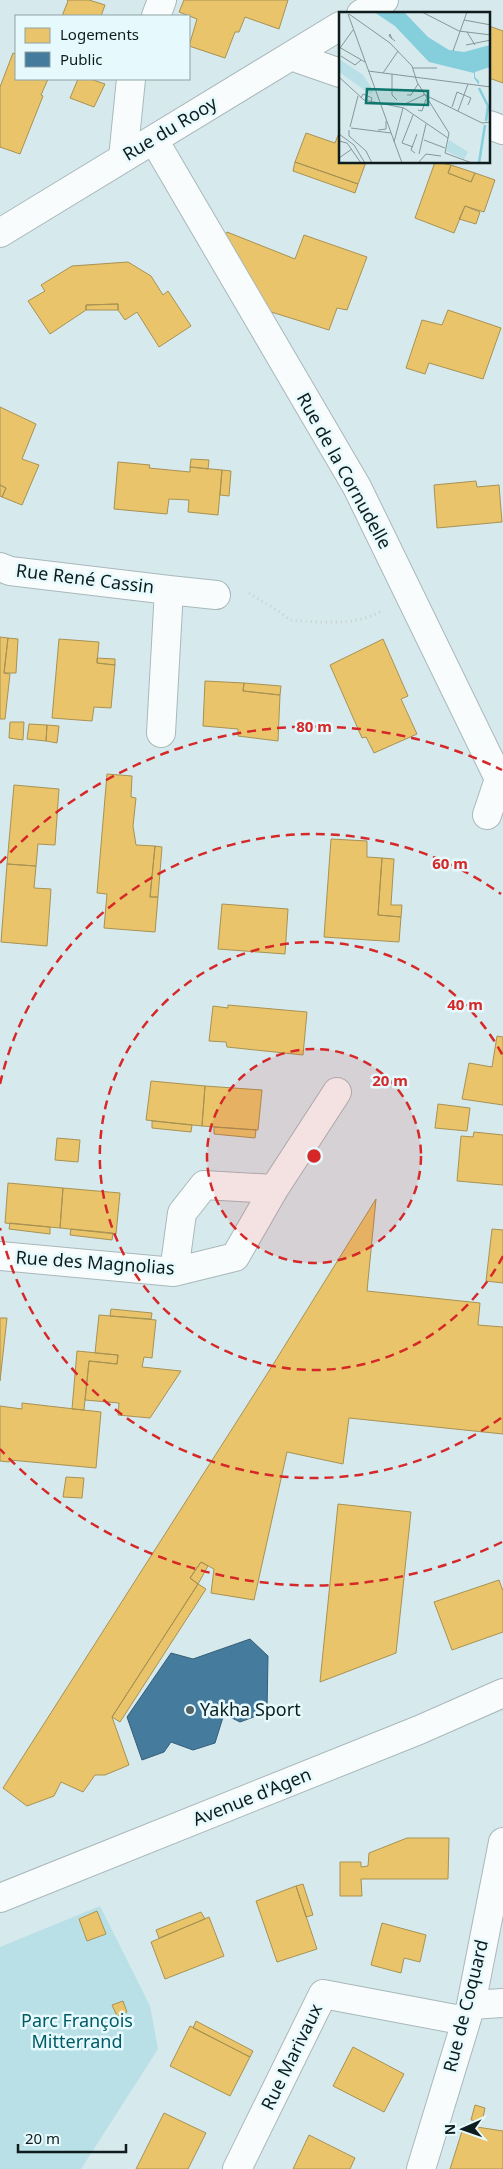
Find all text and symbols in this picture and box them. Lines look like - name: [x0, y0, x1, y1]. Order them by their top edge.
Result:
- inset map: [339, 12, 490, 164]
- legend: [15, 15, 190, 80]
- text: Logements: [60, 24, 139, 44]
- text: Public: [60, 49, 103, 69]
- street label: Rue du Rooy: [118, 90, 222, 166]
- street label: Rue de la Cornudelle: [292, 388, 398, 553]
- street label: Rue René Cassin: [15, 558, 156, 598]
- text: 80 m: [296, 716, 332, 736]
- text: 60 m: [432, 853, 468, 873]
- text: 40 m: [447, 994, 483, 1014]
- text: 20 m: [372, 1070, 408, 1090]
- centre of rings: [305, 1147, 323, 1165]
- street label: Rue des Magnolias: [15, 1244, 175, 1280]
- place label: Yakha Sport: [200, 1697, 301, 1721]
- marker: Yakha Sport: [184, 1704, 196, 1716]
- street label: Avenue d'Agen: [189, 1761, 314, 1831]
- street label: Rue de Coquard: [437, 1937, 493, 2075]
- street label: Rue Marivaux: [255, 1999, 327, 2114]
- park label: Parc François Mitterrand: [21, 2008, 133, 2053]
- north arrow: [438, 2104, 488, 2154]
- scale bar: [18, 2122, 125, 2154]
- text: N: [440, 2123, 459, 2135]
- text: 20 m: [25, 2128, 60, 2148]

